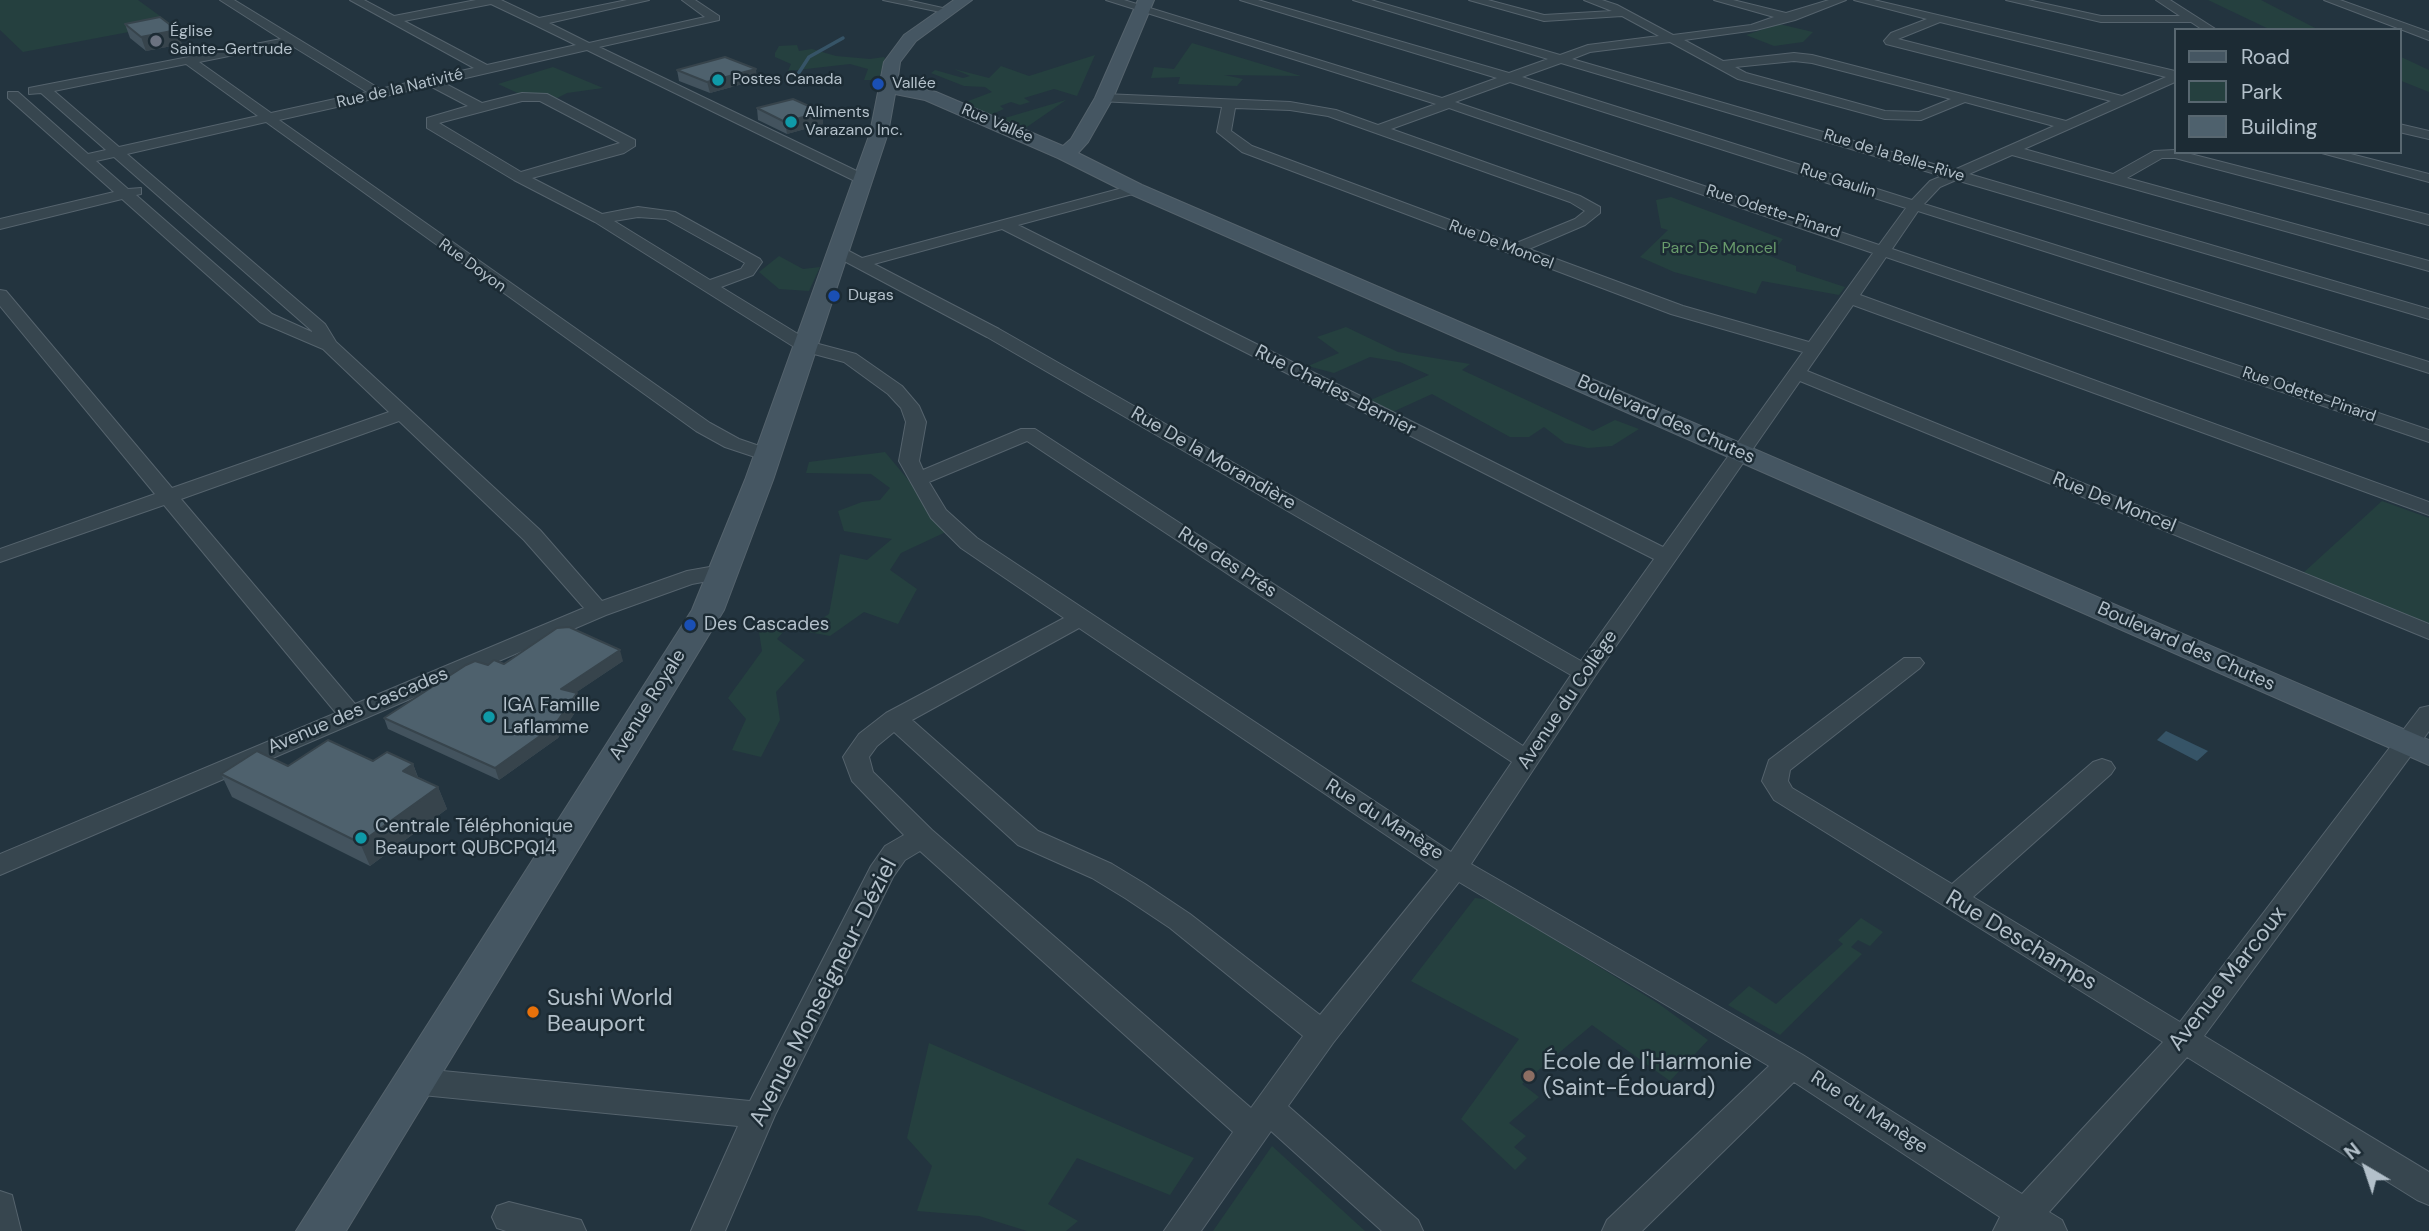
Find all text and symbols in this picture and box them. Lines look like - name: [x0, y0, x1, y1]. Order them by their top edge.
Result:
- place label: Église Sainte-Gertrude: [170, 22, 292, 60]
- legend: [2174, 28, 2401, 154]
- marker: Église Sainte-Gertrude: [148, 33, 164, 49]
- text: Road: [2241, 43, 2290, 71]
- street label: Rue de la Nativité: [335, 65, 465, 113]
- place label: Postes Canada: [732, 70, 842, 90]
- marker: Postes Canada: [710, 72, 726, 88]
- place label: Vallée: [892, 74, 936, 94]
- marker: Vallée: [870, 76, 886, 92]
- text: Park: [2241, 78, 2282, 106]
- street label: Rue Vallée: [958, 100, 1036, 148]
- place label: Aliments Varazano Inc.: [805, 103, 902, 141]
- text: Building: [2241, 113, 2317, 141]
- marker: Aliments Varazano Inc.: [783, 114, 799, 130]
- street label: Rue de la Belle-Rive: [1821, 125, 1967, 187]
- street label: Rue Gaulin: [1798, 160, 1878, 202]
- street label: Rue Odette-Pinard: [1703, 181, 1843, 243]
- street label: Rue De Moncel: [1446, 216, 1556, 274]
- street label: Rue Doyon: [435, 235, 509, 297]
- park label: Parc De Moncel: [1662, 239, 1776, 259]
- place label: Dugas: [848, 286, 894, 306]
- marker: Dugas: [826, 288, 842, 304]
- street label: Rue Charles-Bernier: [1251, 341, 1419, 441]
- street label: Rue Odette-Pinard: [2240, 363, 2378, 427]
- street label: Boulevard des Chutes: [1574, 371, 1758, 469]
- street label: Rue De la Morandière: [1126, 402, 1300, 516]
- street label: Rue De Moncel: [2049, 468, 2179, 538]
- street label: Rue des Prés: [1173, 523, 1281, 603]
- street label: Boulevard des Chutes: [2094, 598, 2278, 696]
- place label: Des Cascades: [704, 614, 829, 636]
- marker: Des Cascades: [682, 617, 698, 633]
- street label: Avenue du Collège: [1513, 626, 1623, 774]
- street label: Avenue Royale: [605, 645, 691, 765]
- street label: Avenue des Cascades: [264, 663, 452, 759]
- place label: IGA Famille Laflamme: [503, 695, 600, 739]
- marker: IGA Famille Laflamme: [481, 709, 497, 725]
- street label: Rue du Manège: [1321, 775, 1447, 865]
- place label: Centrale Téléphonique Beauport QUBCPQ14: [375, 816, 573, 860]
- marker: Centrale Téléphonique Beauport QUBCPQ14: [353, 830, 369, 846]
- street label: Avenue Monseigneur-Déziel: [744, 854, 904, 1132]
- street label: Rue Deschamps: [1940, 885, 2102, 997]
- street label: Avenue Marcoux: [2163, 901, 2293, 1057]
- place label: Sushi World Beauport: [547, 985, 673, 1039]
- marker: Sushi World Beauport: [525, 1004, 541, 1020]
- place label: École de l'Harmonie (Saint-Édouard): [1543, 1049, 1752, 1103]
- street label: Rue du Manège: [1806, 1067, 1932, 1159]
- marker: École de l'Harmonie (Saint-Édouard): [1521, 1068, 1537, 1084]
- north arrow: [2331, 1133, 2401, 1203]
- text: N: [2339, 1137, 2366, 1165]

